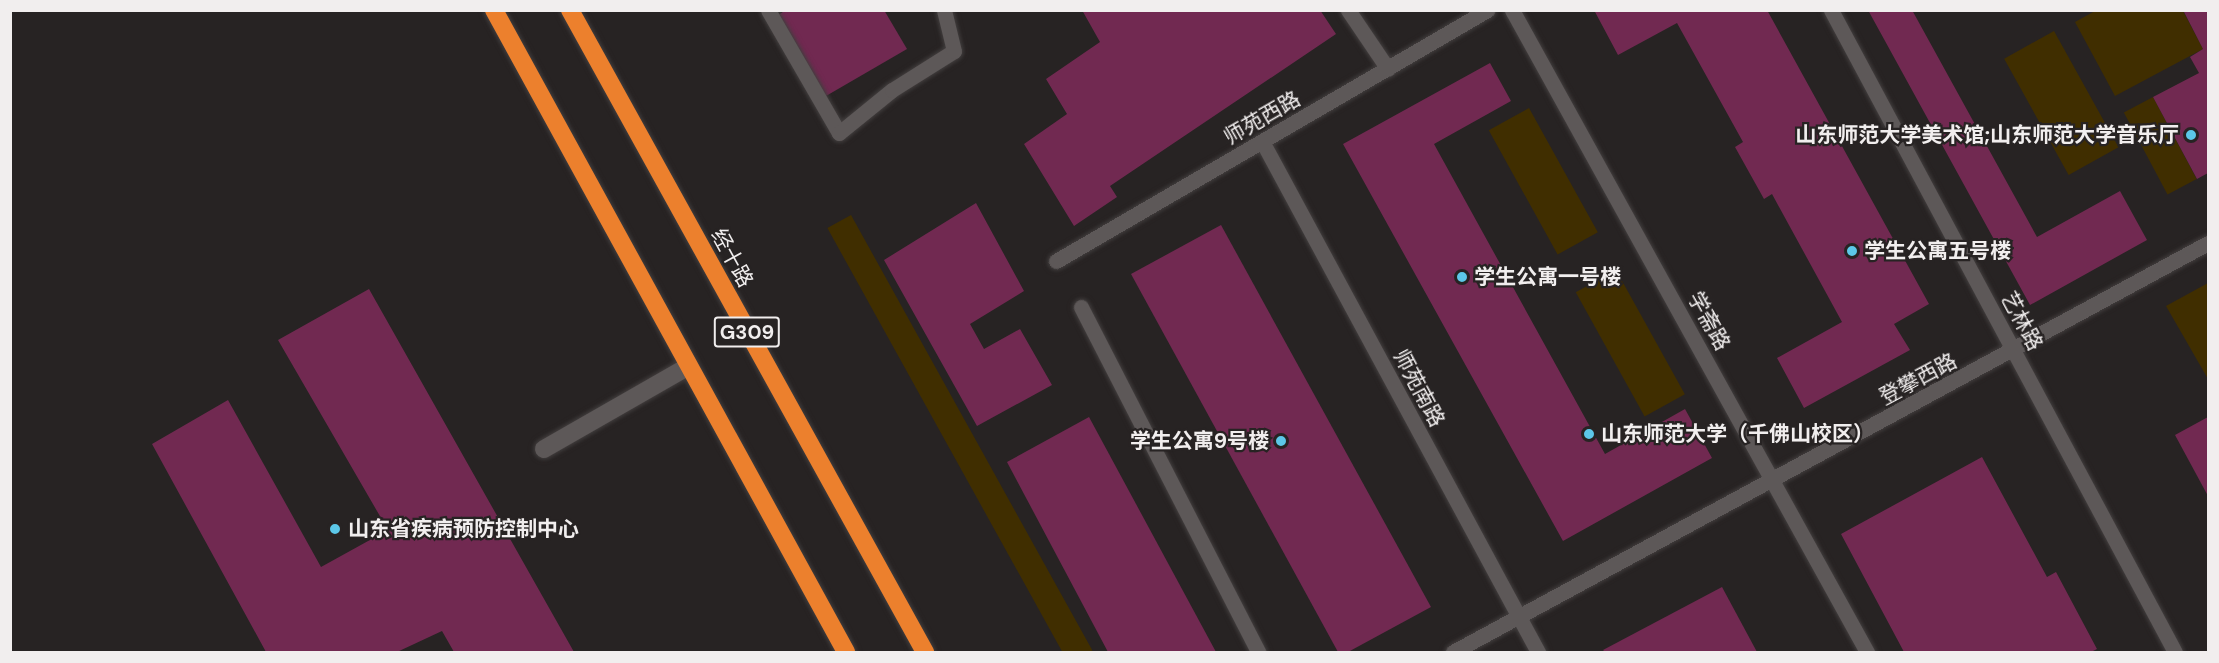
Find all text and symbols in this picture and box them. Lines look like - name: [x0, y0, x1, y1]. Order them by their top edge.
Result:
- street label: 师苑西路: [1219, 86, 1305, 150]
- place label: 山东师范大学美术馆;山东师范大学音乐厅: [1795, 122, 2179, 148]
- marker: 山东师范大学美术馆;山东师范大学音乐厅: [2184, 128, 2198, 142]
- street label: 经十路: [706, 224, 758, 292]
- place label: 学生公寓五号楼: [1864, 238, 2011, 264]
- marker: 学生公寓五号楼: [1845, 244, 1859, 258]
- place label: 学生公寓一号楼: [1474, 264, 1621, 290]
- marker: 学生公寓一号楼: [1455, 270, 1469, 284]
- street label: 学斋路: [1683, 287, 1735, 355]
- street label: 艺林路: [1996, 287, 2048, 355]
- road number: G309: [712, 315, 782, 349]
- street label: 师苑南路: [1388, 345, 1450, 431]
- street label: 登攀西路: [1875, 348, 1961, 410]
- place label: 山东师范大学（千佛山校区）: [1601, 421, 1874, 447]
- marker: 山东师范大学（千佛山校区）: [1582, 427, 1596, 441]
- place label: 学生公寓9号楼: [1130, 428, 1269, 454]
- marker: 学生公寓9号楼: [1274, 434, 1288, 448]
- place label: 山东省疾病预防控制中心: [348, 516, 579, 542]
- marker: 山东省疾病预防控制中心: [326, 520, 344, 538]

